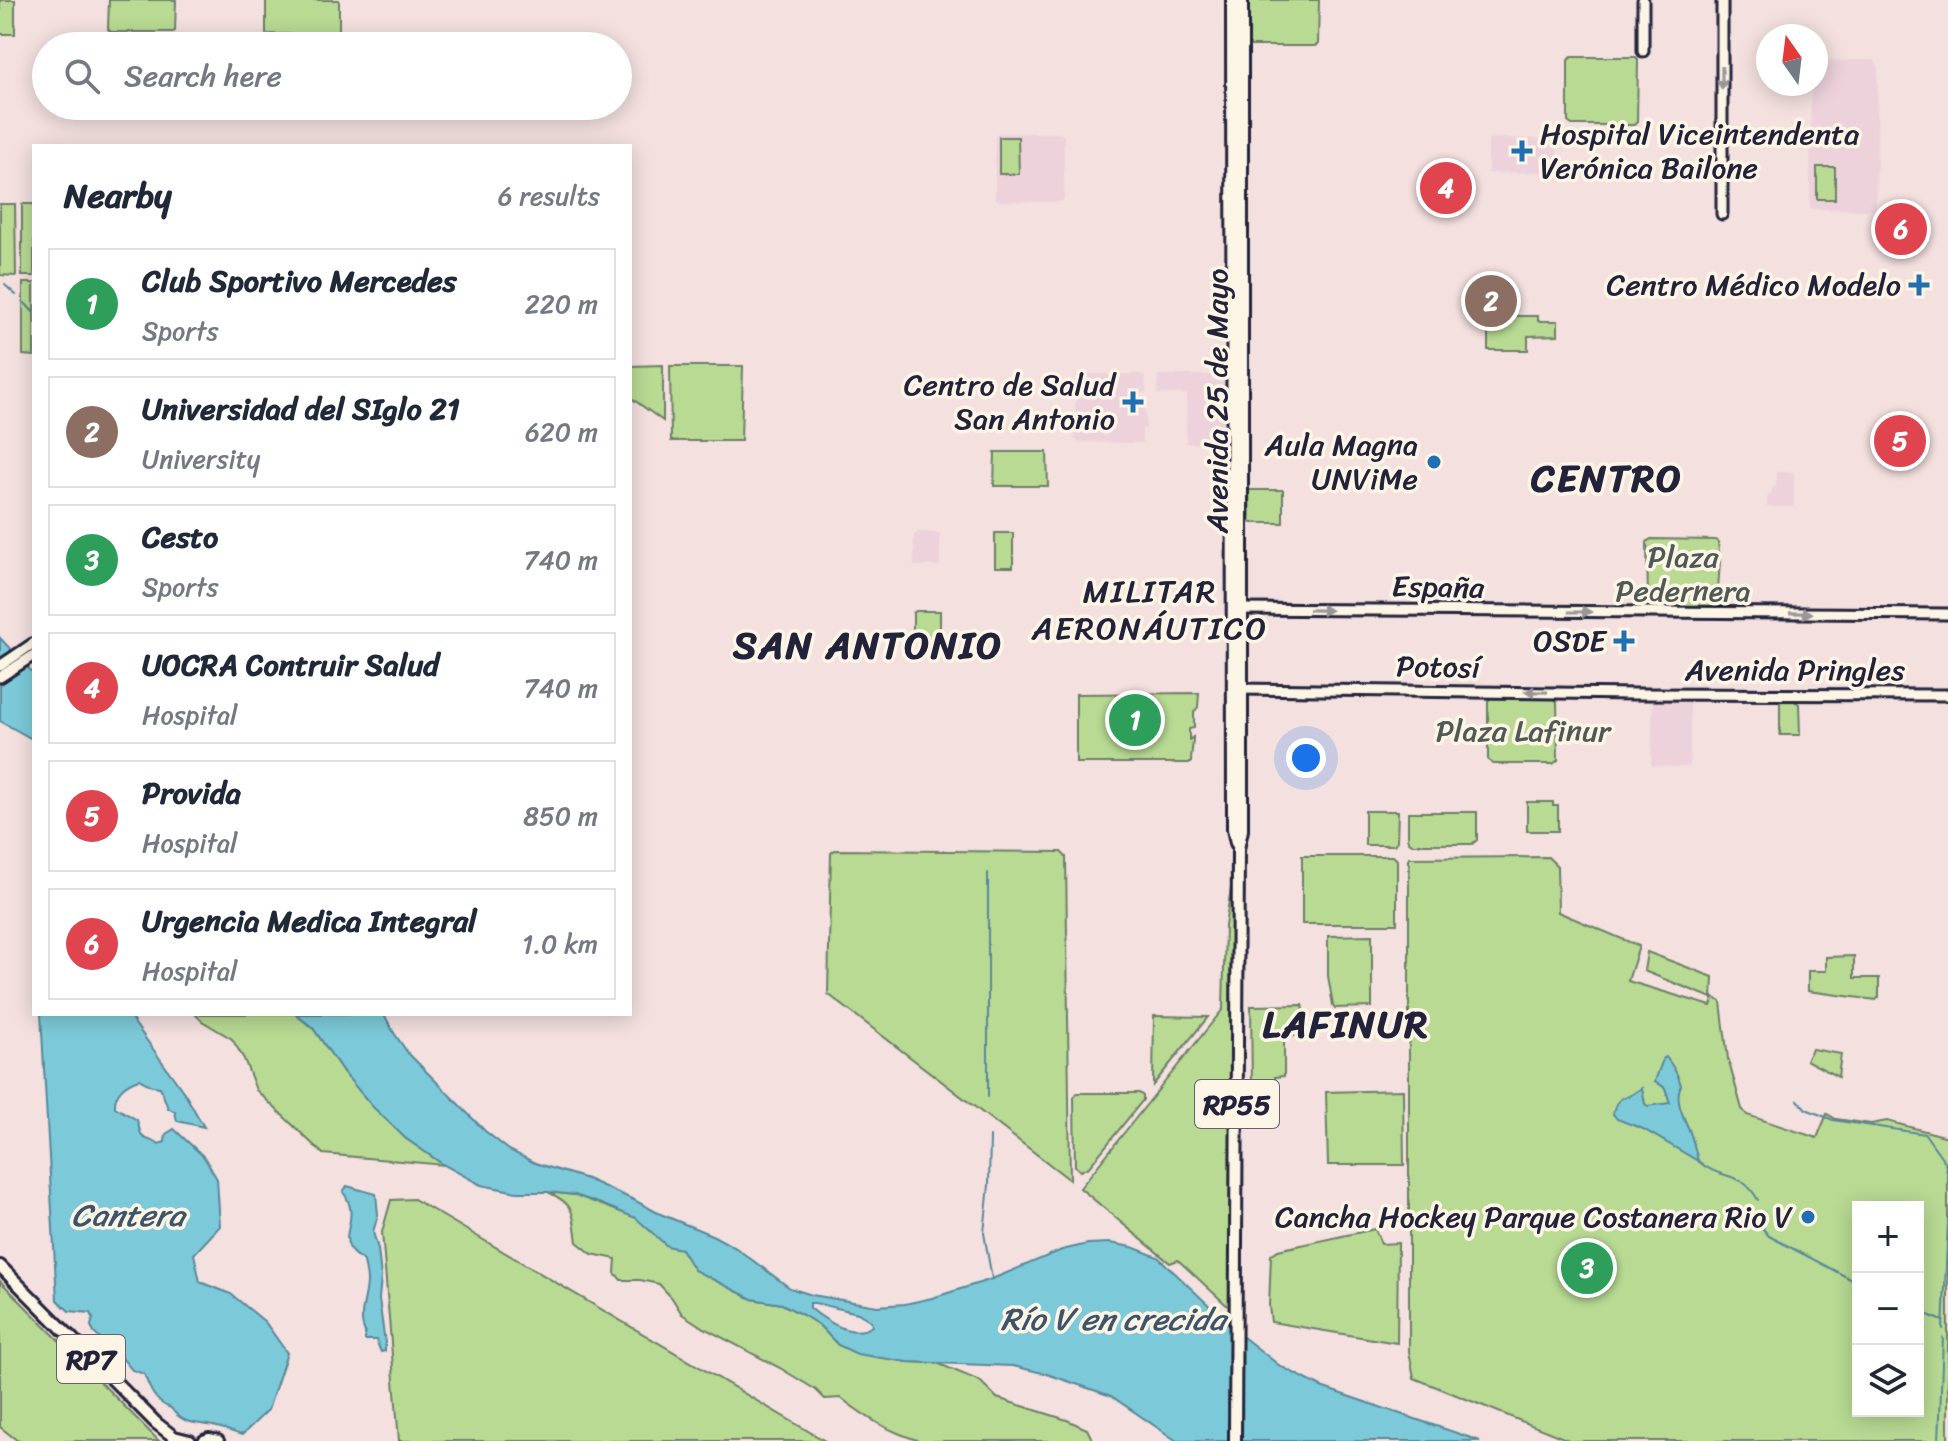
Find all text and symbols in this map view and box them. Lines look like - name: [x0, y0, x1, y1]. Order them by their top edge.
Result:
- north arrow: [1756, 24, 1828, 96]
- search box: [32, 32, 632, 120]
- text: Search here: [124, 49, 282, 103]
- icon: search: [60, 54, 104, 98]
- one-way arrow: [1716, 66, 1728, 91]
- place label: Hospital Viceintendenta Verónica Bailone: [1540, 107, 1859, 195]
- marker: Hospital Viceintendenta Verónica Bailone: [1511, 140, 1533, 162]
- pin: 4: [1420, 158, 1472, 218]
- text: Nearby: [64, 166, 172, 226]
- text: 6 results: [498, 173, 600, 219]
- pin: 6: [1875, 199, 1927, 259]
- text: Club Sportivo Mercedes: [142, 254, 456, 308]
- place label: Centro Médico Modelo: [1606, 258, 1901, 312]
- street label: Avenida 25 de Mayo: [1190, 269, 1244, 534]
- pin: 2: [1465, 271, 1517, 331]
- marker: Centro Médico Modelo: [1908, 274, 1930, 296]
- text: 1: [86, 281, 98, 327]
- text: 220 m: [525, 281, 598, 327]
- text: Sports: [142, 308, 218, 354]
- place label: Centro de Salud San Antonio: [904, 358, 1117, 446]
- text: Universidad del SIglo 21: [142, 382, 460, 436]
- marker: Centro de Salud San Antonio: [1122, 391, 1144, 413]
- text: 2: [84, 409, 100, 455]
- text: 620 m: [525, 409, 598, 455]
- pin: 5: [1874, 411, 1926, 471]
- place label: Aula Magna UNViMe: [1264, 418, 1418, 506]
- text: University: [142, 436, 260, 482]
- district label: CENTRO: [1530, 445, 1683, 512]
- marker: Aula Magna UNViMe: [1425, 453, 1443, 471]
- text: Cesto: [142, 510, 218, 564]
- park label: Plaza Pedernera: [1615, 530, 1751, 618]
- text: 3: [85, 537, 99, 583]
- text: 740 m: [524, 537, 598, 583]
- street label: España: [1391, 559, 1486, 615]
- district label: MILITAR AERONÁUTICO: [1031, 563, 1268, 657]
- text: Sports: [142, 564, 218, 610]
- one-way arrow: [1308, 604, 1333, 616]
- one-way arrow: [1568, 606, 1593, 618]
- one-way arrow: [1789, 607, 1814, 619]
- district label: SAN ANTONIO: [732, 612, 1003, 679]
- place label: OSDE: [1533, 614, 1608, 668]
- marker: OSDE: [1613, 630, 1635, 652]
- text: UOCRA Contruir Salud: [142, 638, 439, 692]
- street label: Potosí: [1396, 639, 1484, 695]
- street label: Avenida Pringles: [1684, 643, 1905, 697]
- text: 4: [84, 665, 100, 711]
- text: 740 m: [524, 665, 598, 711]
- one-way arrow: [1523, 686, 1548, 699]
- pin: 1: [1109, 690, 1161, 750]
- text: Hospital: [142, 692, 237, 738]
- park label: Plaza Lafinur: [1436, 704, 1612, 758]
- your location: [1286, 738, 1326, 778]
- text: Provida: [142, 766, 241, 820]
- text: 5: [84, 793, 100, 839]
- text: 850 m: [523, 793, 598, 839]
- text: Hospital: [142, 820, 237, 866]
- text: Urgencia Medica Integral: [142, 894, 477, 948]
- text: 6: [85, 921, 99, 967]
- text: 1.0 km: [522, 921, 598, 967]
- text: Hospital: [142, 948, 237, 994]
- district label: LAFINUR: [1263, 991, 1429, 1058]
- road number: RP55: [1195, 1080, 1279, 1128]
- water label: Cantera: [72, 1187, 187, 1244]
- place label: Cancha Hockey Parque Costanera Rio V: [1275, 1190, 1793, 1244]
- map controls: [1852, 1201, 1924, 1417]
- button: +: [1852, 1201, 1924, 1273]
- marker: Cancha Hockey Parque Costanera Rio V: [1799, 1208, 1817, 1226]
- pin: 3: [1561, 1238, 1613, 1298]
- button: −: [1852, 1273, 1924, 1345]
- water label: Río V en crecida: [1001, 1291, 1229, 1348]
- road number: RP7: [57, 1335, 125, 1383]
- button: layers: [1852, 1345, 1924, 1417]

